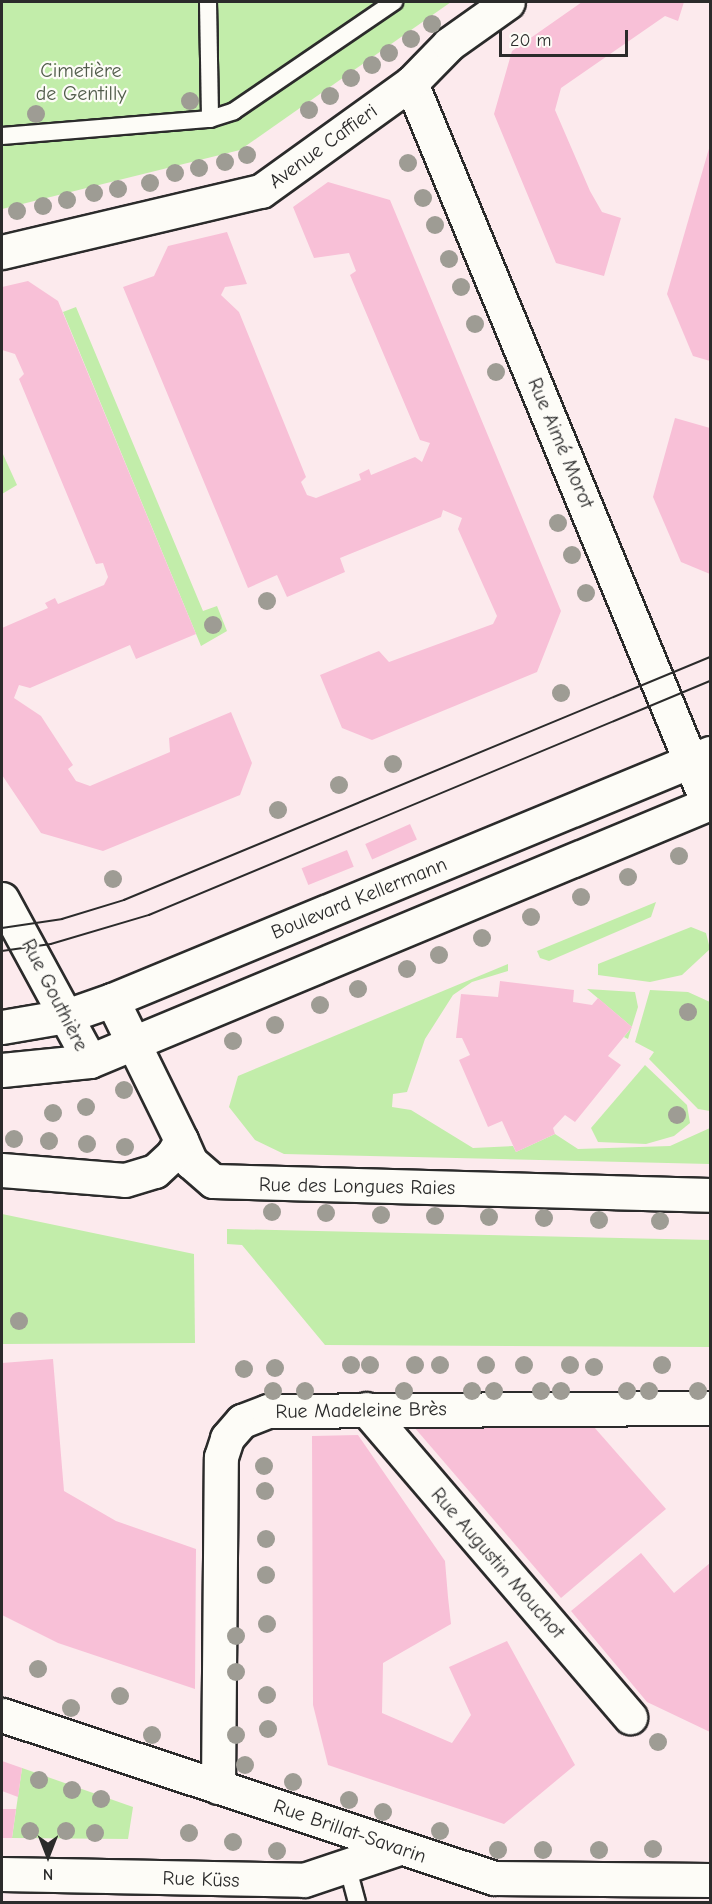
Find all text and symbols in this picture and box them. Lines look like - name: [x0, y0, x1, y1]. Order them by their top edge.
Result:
- scale bar: [502, 18, 631, 56]
- text: 20 m: [510, 30, 551, 51]
- park label: Cimetière de Gentilly: [36, 59, 126, 106]
- street label: Avenue Caffieri: [264, 99, 382, 193]
- street label: Rue Aimé Morot: [523, 374, 599, 512]
- street label: Boulevard Kellermann: [268, 852, 450, 944]
- street label: Rue Gouthière: [16, 935, 94, 1055]
- street label: Rue des Longues Raies: [259, 1172, 455, 1200]
- street label: Rue Madeleine Brès: [275, 1397, 447, 1423]
- street label: Rue Augustin Mouchot: [426, 1483, 570, 1643]
- street label: Rue Brillat-Savarin: [271, 1794, 429, 1868]
- north arrow: [18, 1826, 78, 1886]
- text: N: [43, 1865, 53, 1883]
- street label: Rue Küss: [162, 1866, 240, 1892]

